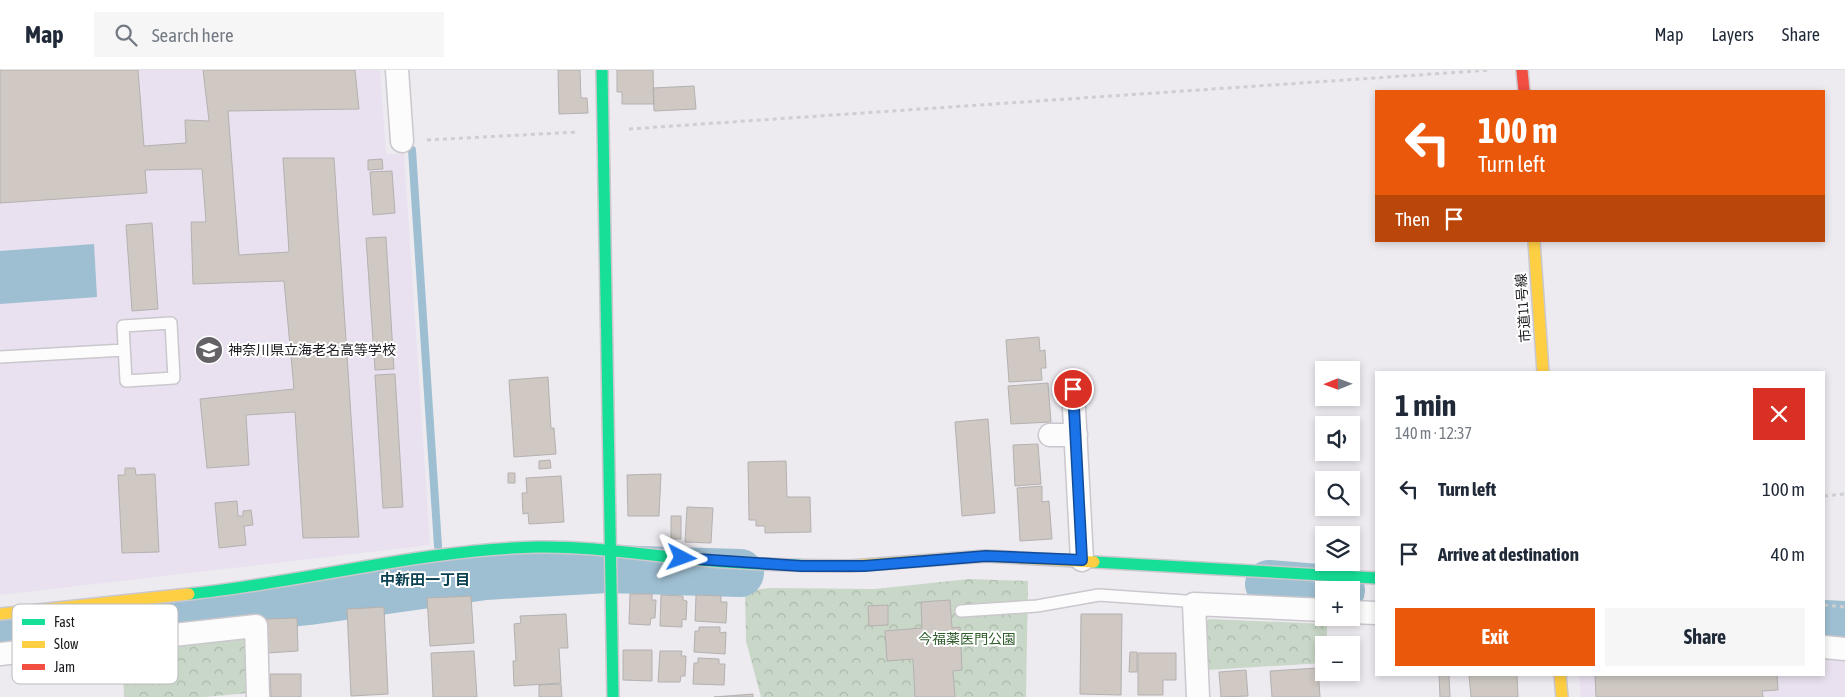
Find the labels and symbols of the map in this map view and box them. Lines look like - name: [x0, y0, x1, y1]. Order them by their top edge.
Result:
- street label: 市道11号線: [1513, 273, 1533, 343]
- school or university icon: 神奈川県立海老名高等学校: [194, 335, 224, 365]
- place label: 神奈川県立海老名高等学校: [228, 342, 396, 358]
- north arrow: [1315, 361, 1360, 406]
- pin: [1052, 368, 1094, 410]
- position arrow: [655, 531, 707, 583]
- district label: 中新田一丁目: [380, 571, 470, 588]
- legend: [12, 604, 178, 684]
- text: Fast: [54, 614, 75, 630]
- park label: 今福薬医門公園: [918, 631, 1016, 647]
- text: Slow: [54, 636, 79, 652]
- text: Jam: [54, 659, 75, 675]

